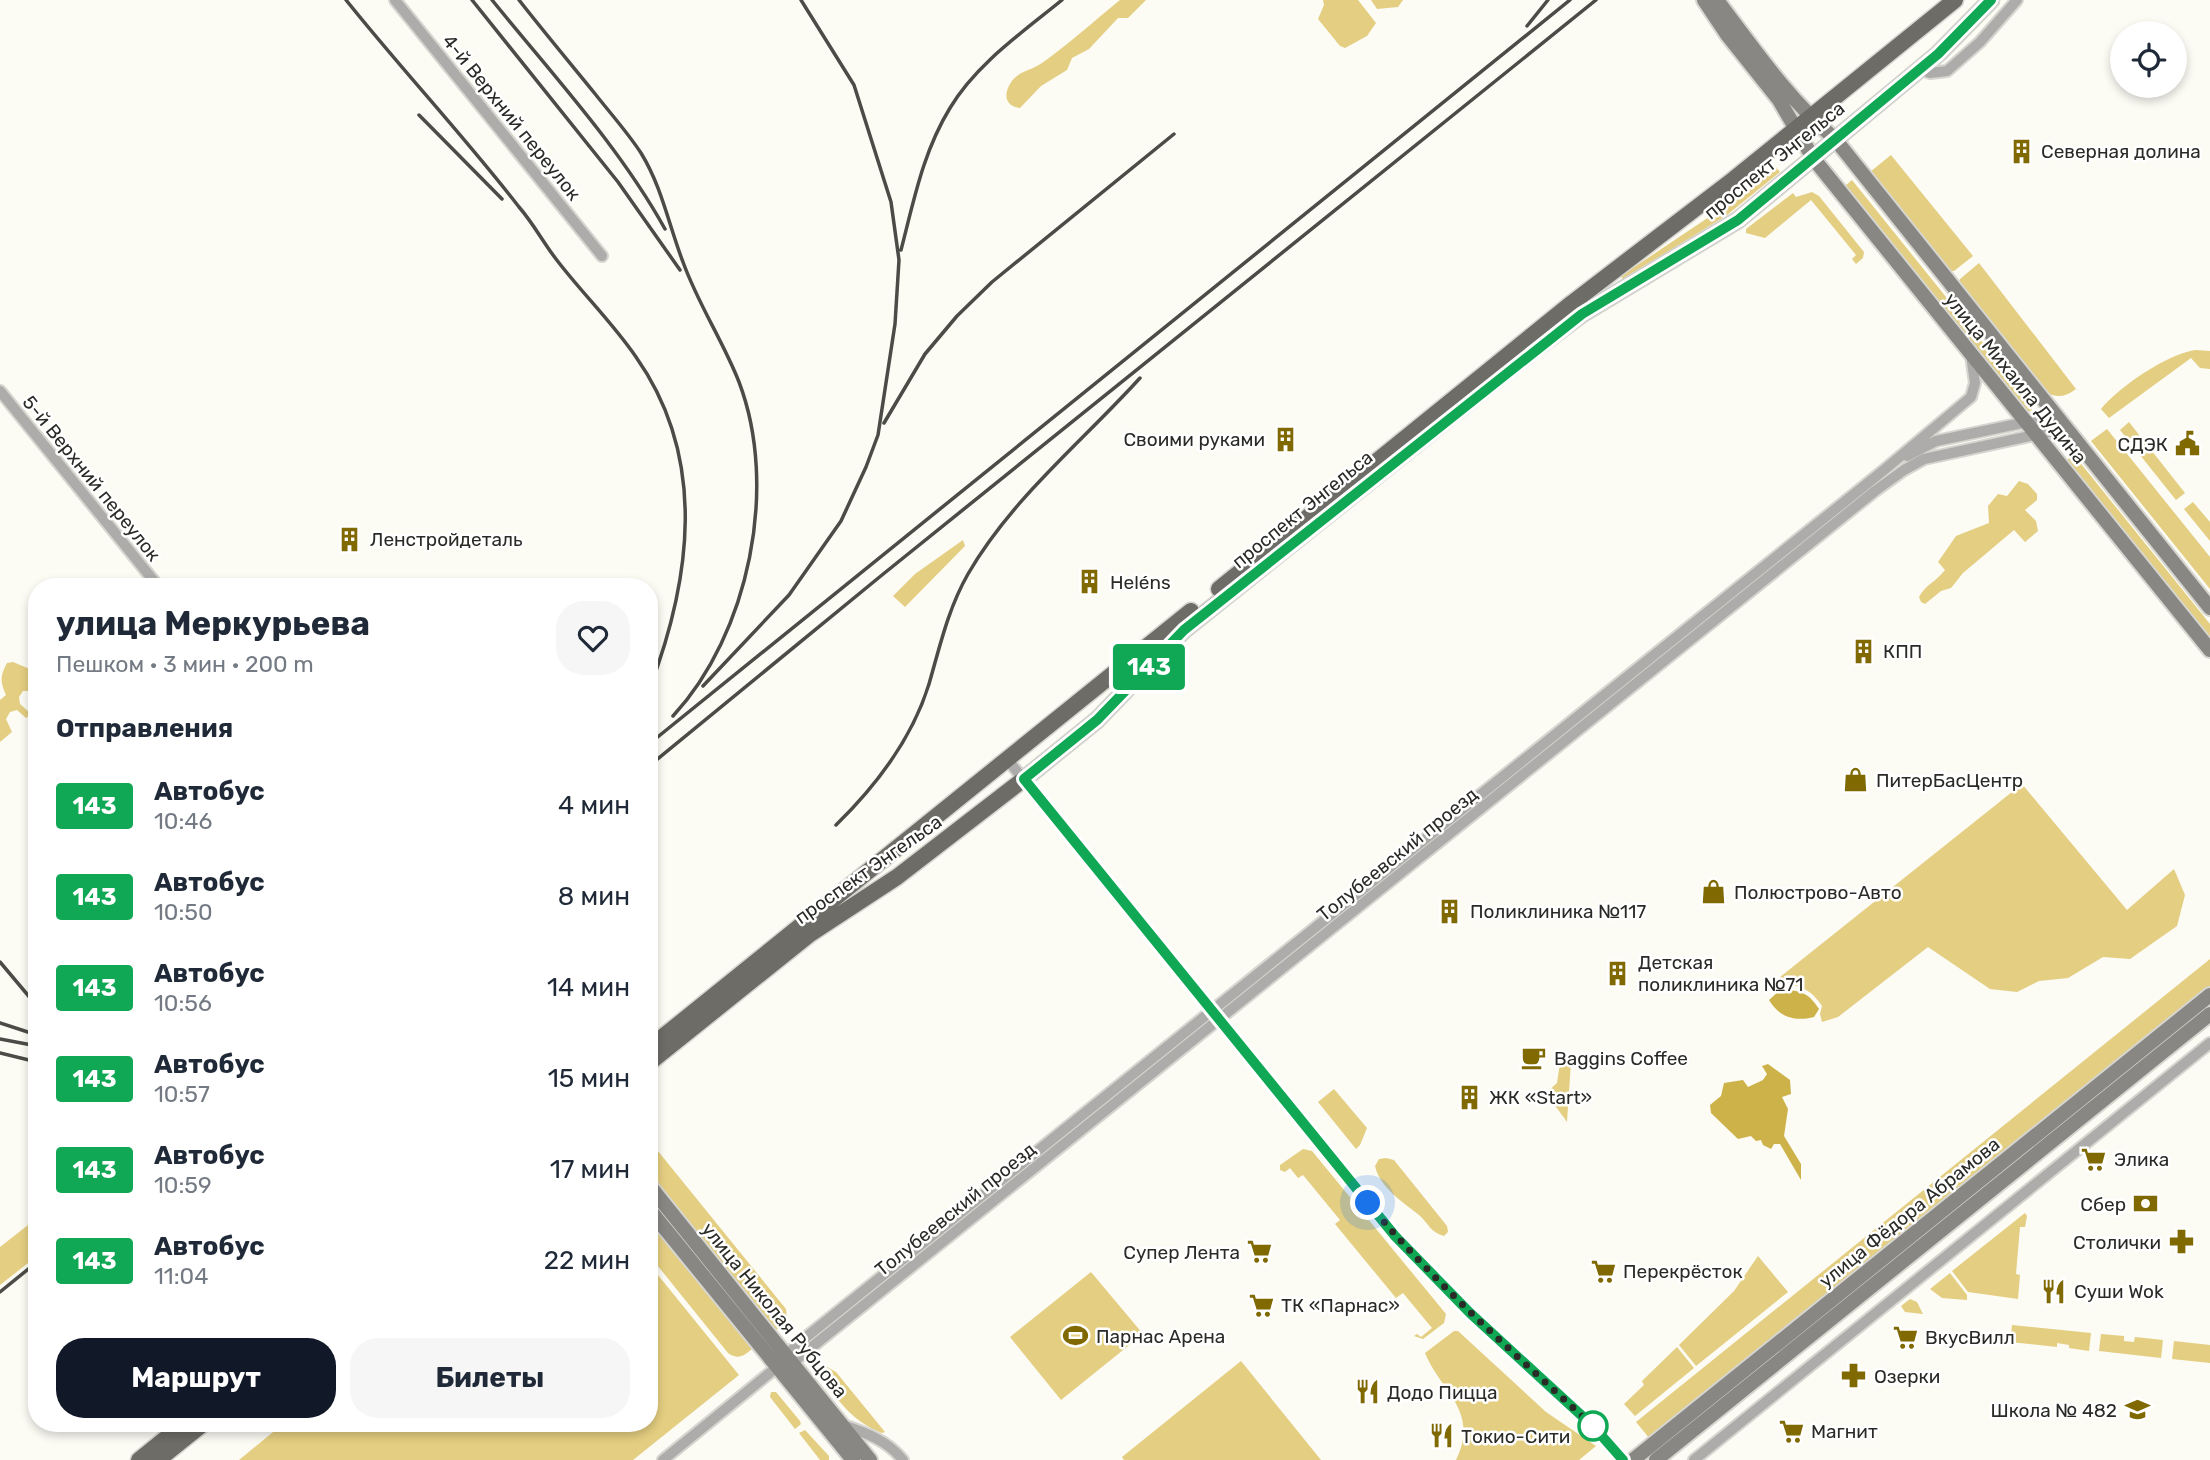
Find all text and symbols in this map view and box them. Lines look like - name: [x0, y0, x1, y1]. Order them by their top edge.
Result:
- map controls: [2110, 21, 2187, 98]
- button: locate: [2110, 21, 2187, 98]
- street label: 4-й Верхний переулок: [438, 30, 586, 205]
- street label: проспект Энгельса: [1699, 97, 1849, 224]
- building icon: Северная долина: [2007, 137, 2035, 165]
- place label: Северная долина: [2041, 140, 2201, 163]
- street label: улица Михаила Дудина: [1940, 288, 2092, 468]
- street label: 5-й Верхний переулок: [18, 391, 165, 566]
- building icon: Своими руками: [1271, 425, 1299, 453]
- place label: Своими руками: [1123, 428, 1265, 451]
- public building icon: СДЭК: [2174, 430, 2202, 458]
- place label: СДЭК: [2118, 433, 2168, 456]
- street label: проспект Энгельса: [1227, 446, 1377, 573]
- building icon: Ленстройдеталь: [336, 525, 364, 553]
- place label: Ленстройдеталь: [370, 528, 523, 551]
- building icon: Heléns: [1076, 568, 1104, 596]
- place label: Heléns: [1110, 571, 1171, 594]
- button: heart: [556, 601, 630, 675]
- text: улица Меркурьева: [56, 604, 370, 643]
- building icon: КПП: [1849, 637, 1877, 665]
- place label: КПП: [1883, 640, 1922, 663]
- line badge: 143: [1109, 644, 1189, 690]
- text: Пешком · 3 мин · 200 m: [56, 650, 314, 678]
- text: 143: [1127, 653, 1171, 681]
- text: Отправления: [56, 713, 233, 744]
- shop icon: ПитерБасЦентр: [1842, 766, 1870, 794]
- place label: ПитерБасЦентр: [1876, 769, 2023, 792]
- text: Автобус: [154, 776, 265, 807]
- street label: Толубеевский проезд: [1312, 783, 1482, 926]
- text: 4 мин: [558, 790, 630, 821]
- text: 143: [72, 792, 117, 820]
- text: 10:46: [154, 807, 213, 835]
- street label: проспект Энгельса: [790, 810, 946, 929]
- text: Автобус: [154, 867, 265, 898]
- shop icon: Полюстрово-Авто: [1700, 878, 1728, 906]
- text: 8 мин: [558, 881, 630, 912]
- place label: Полюстрово-Авто: [1734, 881, 1902, 904]
- text: 143: [72, 883, 117, 911]
- building icon: Поликлиника №117: [1436, 897, 1464, 925]
- text: 10:50: [154, 898, 213, 926]
- place label: Поликлиника №117: [1470, 900, 1646, 923]
- place label: Детская поликлиника №71: [1638, 951, 1803, 996]
- text: Автобус: [154, 958, 265, 989]
- building icon: Детская поликлиника №71: [1604, 959, 1632, 987]
- text: 14 мин: [547, 972, 630, 1003]
- text: 143: [72, 974, 117, 1002]
- text: 10:56: [154, 989, 212, 1017]
- cafe icon: Baggins Coffee: [1520, 1044, 1548, 1072]
- place label: Baggins Coffee: [1554, 1047, 1688, 1070]
- text: Автобус: [154, 1049, 265, 1080]
- text: 15 мин: [548, 1063, 630, 1094]
- text: 143: [72, 1065, 117, 1093]
- text: 10:57: [154, 1080, 210, 1108]
- building icon: ЖК «Start»: [1455, 1083, 1483, 1111]
- place label: ЖК «Start»: [1489, 1086, 1592, 1109]
- street label: улица Фёдора Абрамова: [1814, 1132, 2004, 1292]
- street label: Толубеевский проезд: [870, 1138, 1040, 1281]
- text: Автобус: [154, 1140, 265, 1171]
- supermarket icon: Элика: [2080, 1145, 2108, 1173]
- place label: Элика: [2114, 1148, 2169, 1171]
- text: 17 мин: [550, 1154, 630, 1185]
- text: 143: [72, 1156, 117, 1184]
- text: 10:59: [154, 1171, 212, 1199]
- your location: [1350, 1185, 1385, 1220]
- bank icon: Сбер: [2132, 1190, 2160, 1218]
- place label: Сбер: [2080, 1193, 2126, 1216]
- street label: улица Николая Рубцова: [697, 1218, 852, 1403]
- pharmacy icon: Столички: [2167, 1228, 2195, 1256]
- text: Автобус: [154, 1231, 265, 1262]
- place label: Столички: [2073, 1231, 2161, 1254]
- supermarket icon: Супер Лента: [1246, 1238, 1274, 1266]
- place label: Супер Лента: [1123, 1241, 1240, 1264]
- text: 22 мин: [544, 1245, 630, 1276]
- text: 143: [72, 1247, 117, 1275]
- supermarket icon: Перекрёсток: [1589, 1257, 1617, 1285]
- place label: Перекрёсток: [1623, 1260, 1743, 1283]
- text: 11:04: [154, 1262, 208, 1290]
- restaurant icon: Суши Wok: [2040, 1277, 2068, 1305]
- place label: Суши Wok: [2074, 1280, 2164, 1303]
- supermarket icon: ТК «Парнас»: [1247, 1291, 1275, 1319]
- place label: ТК «Парнас»: [1281, 1294, 1400, 1317]
- sports icon: Парнас Арена: [1062, 1322, 1090, 1350]
- supermarket icon: ВкусВилл: [1891, 1323, 1919, 1351]
- place label: Парнас Арена: [1096, 1325, 1225, 1348]
- place label: ВкусВилл: [1925, 1326, 2015, 1349]
- button: Маршрут: [56, 1338, 336, 1418]
- button: Билеты: [350, 1338, 630, 1418]
- pharmacy icon: Озерки: [1840, 1362, 1868, 1390]
- place label: Озерки: [1874, 1365, 1940, 1388]
- restaurant icon: Додо Пицца: [1353, 1378, 1381, 1406]
- place label: Додо Пицца: [1387, 1381, 1497, 1404]
- school or university icon: Школа № 482: [2123, 1396, 2151, 1424]
- place label: Школа № 482: [1991, 1399, 2117, 1422]
- unlabelled marker: [1578, 1411, 1608, 1441]
- supermarket icon: Магнит: [1777, 1417, 1805, 1445]
- place label: Магнит: [1811, 1420, 1878, 1443]
- restaurant icon: Токио-Сити: [1427, 1422, 1455, 1450]
- place label: Токио-Сити: [1461, 1425, 1570, 1448]

